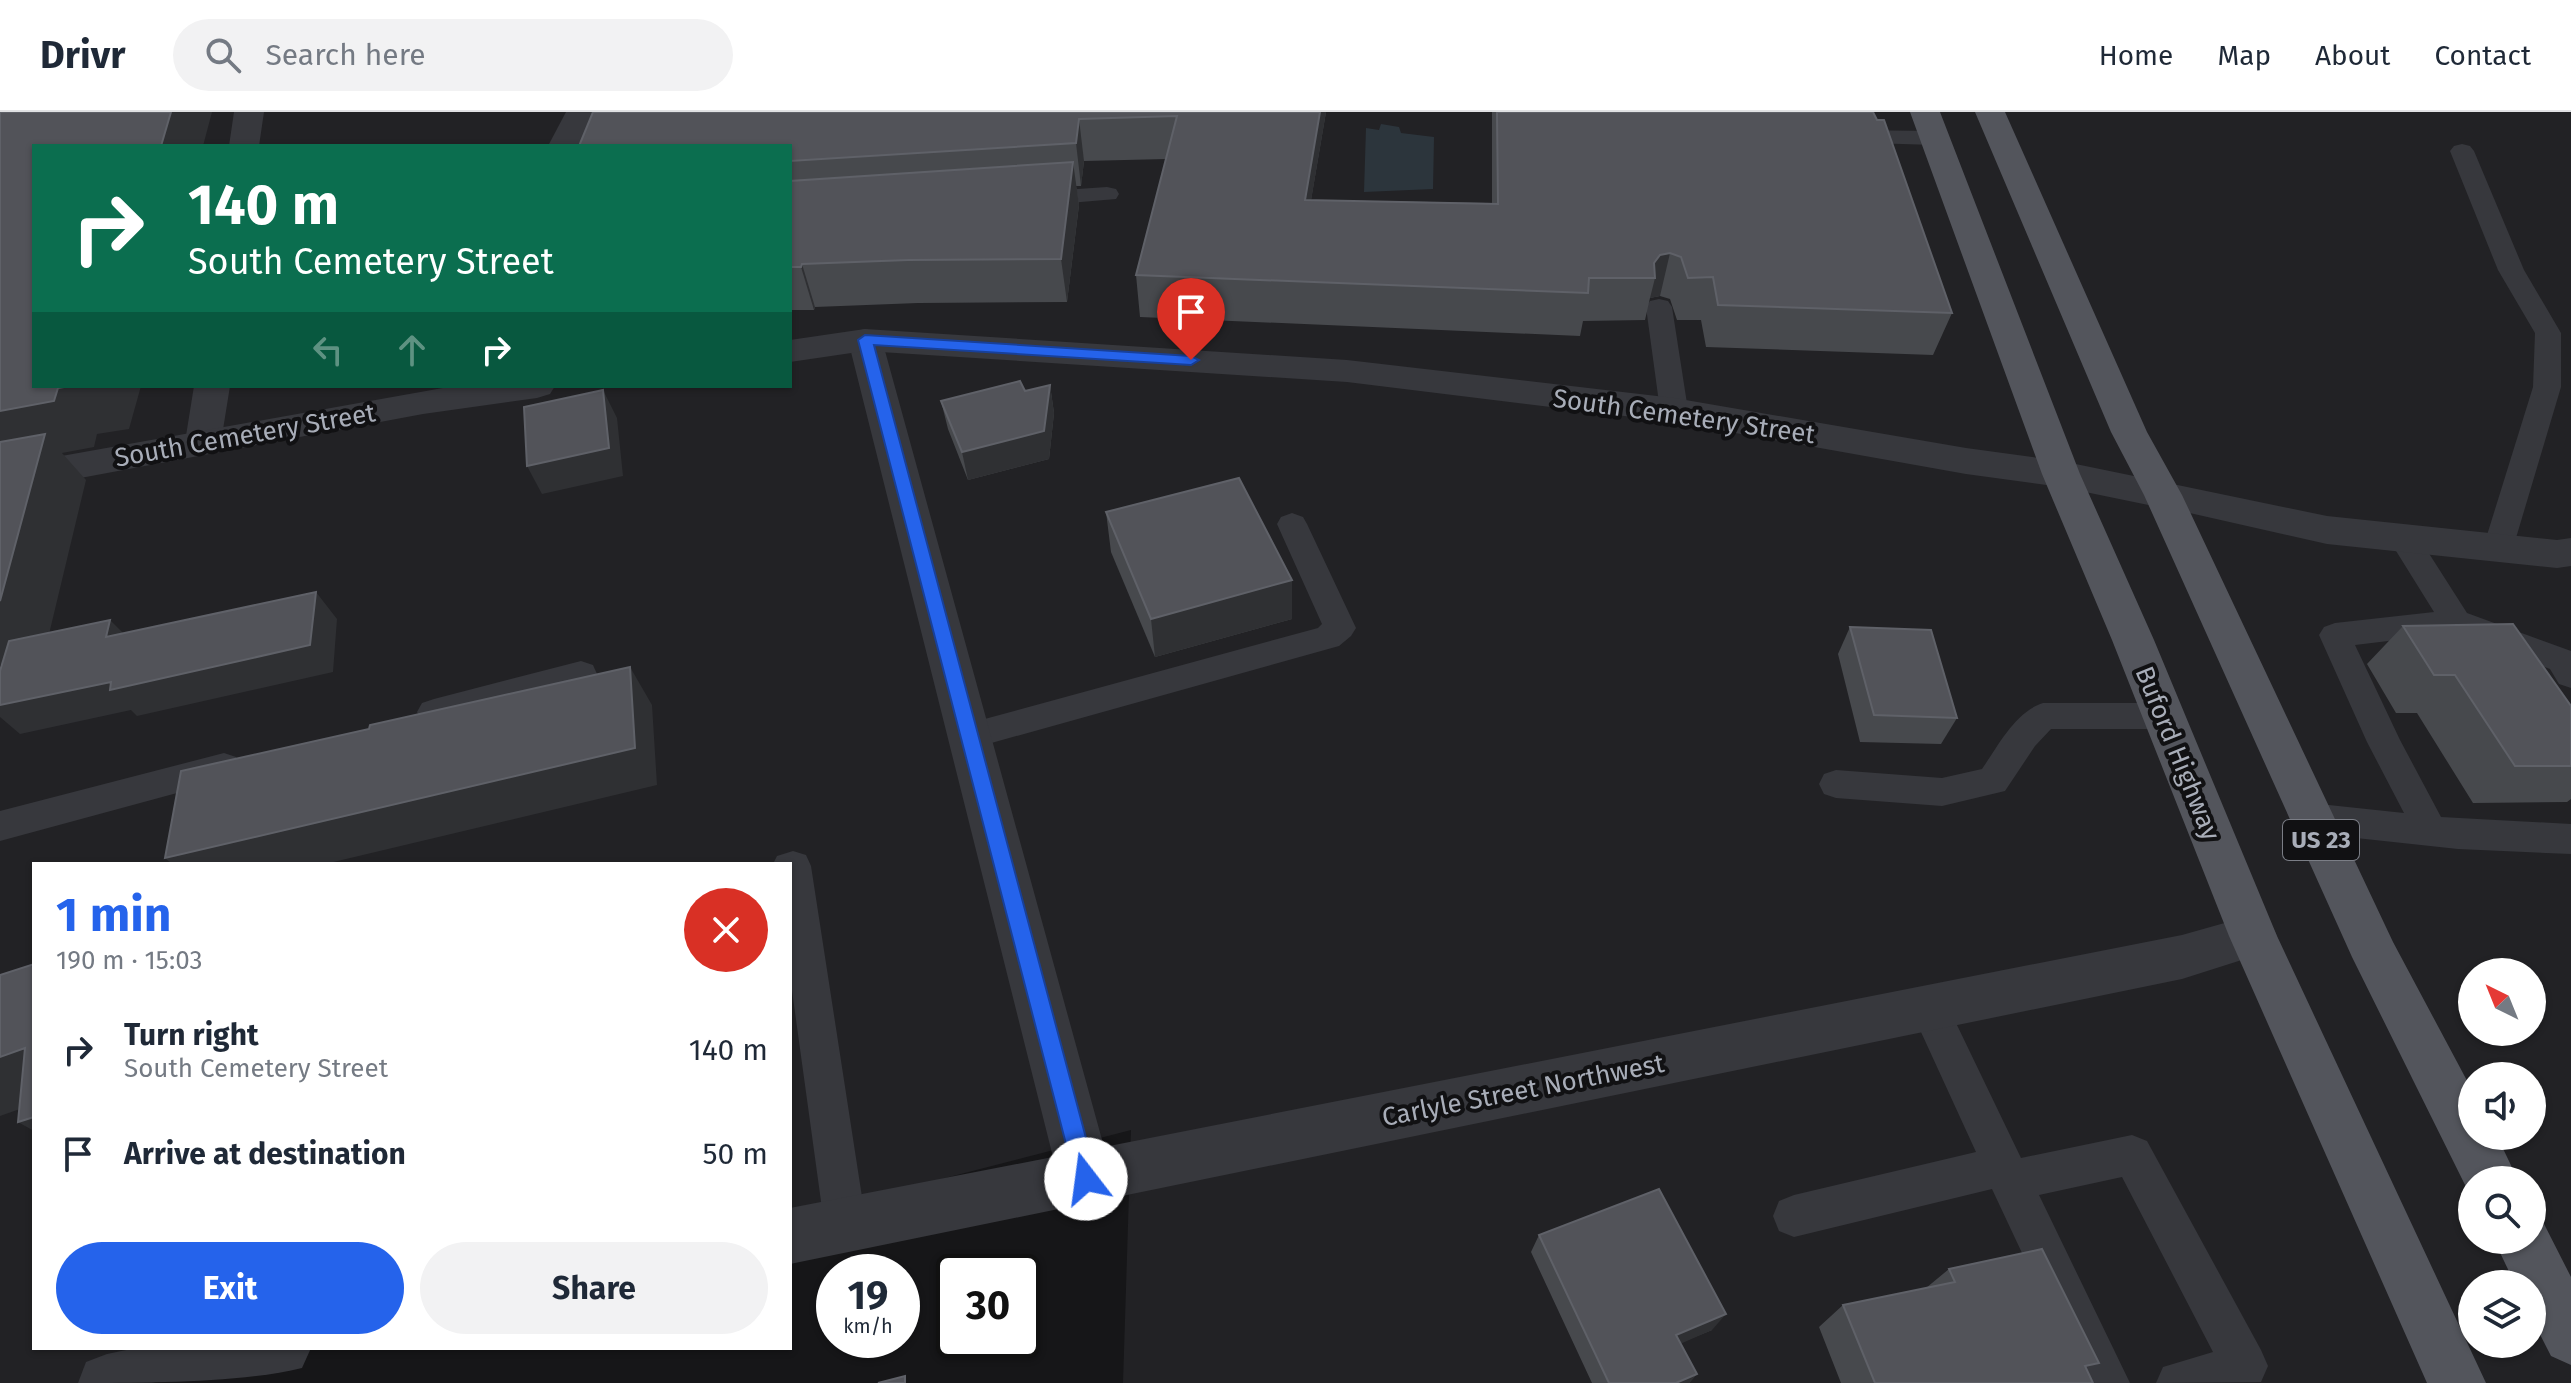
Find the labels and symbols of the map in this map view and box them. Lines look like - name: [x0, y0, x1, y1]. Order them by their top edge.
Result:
- pin: [1157, 278, 1225, 360]
- street label: South Cemetery Street: [1551, 383, 1817, 450]
- street label: South Cemetery Street: [112, 397, 378, 474]
- street label: Buford Highway: [2129, 662, 2227, 845]
- road number: US 23: [2283, 820, 2359, 860]
- north arrow: [2458, 958, 2546, 1046]
- street label: Carlyle Street Northwest: [1379, 1048, 1667, 1133]
- position arrow: [1044, 1137, 1128, 1221]
- speed limit sign: 30: [936, 1254, 1040, 1358]

